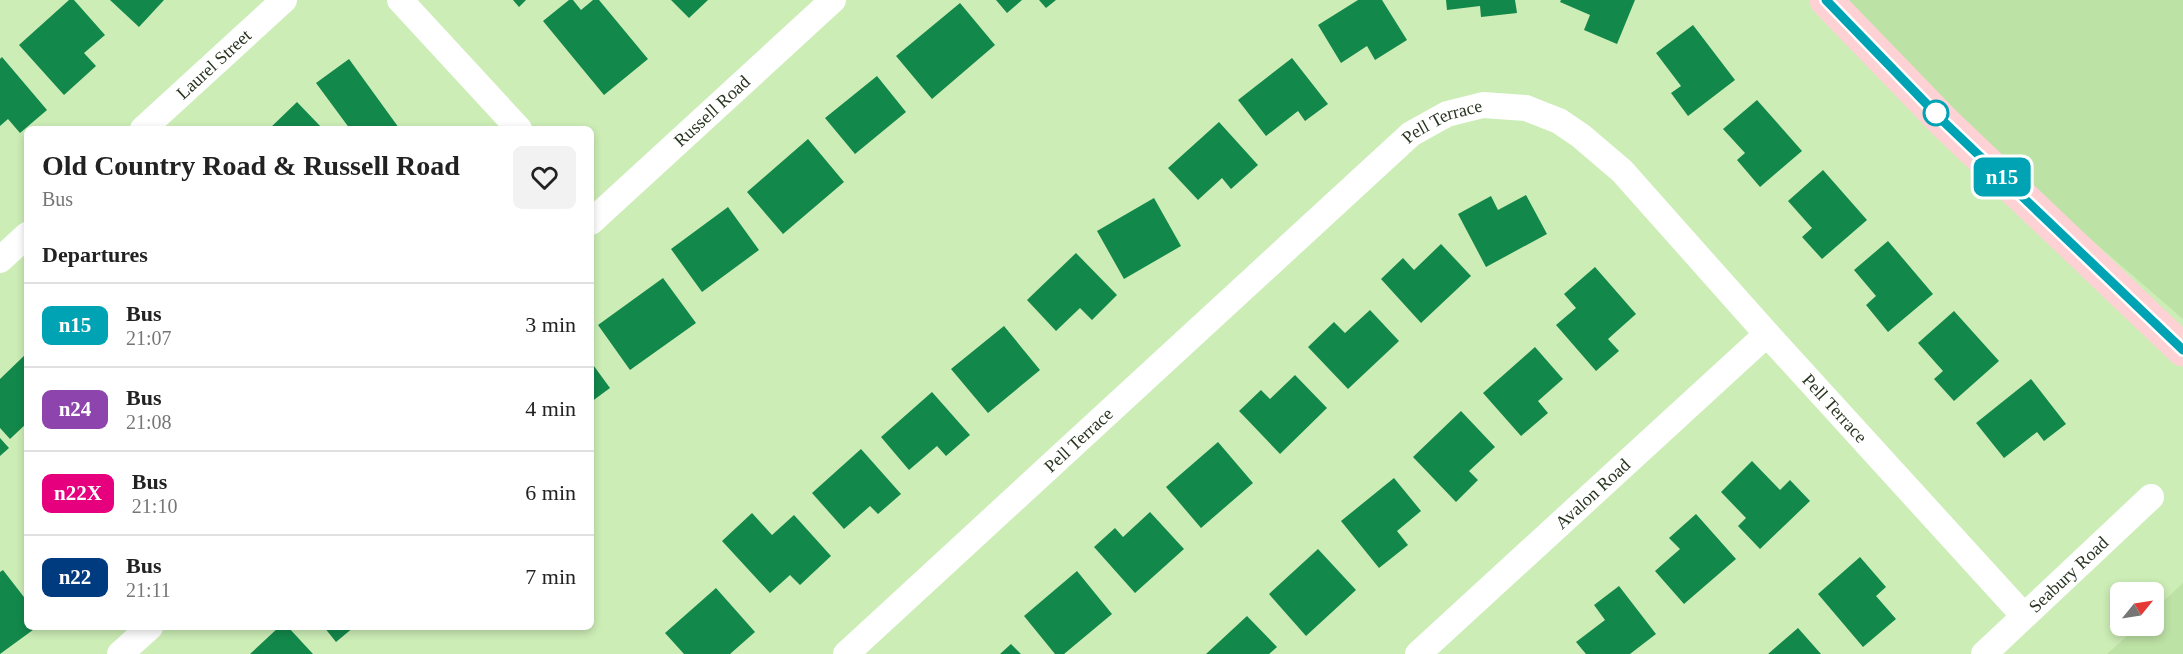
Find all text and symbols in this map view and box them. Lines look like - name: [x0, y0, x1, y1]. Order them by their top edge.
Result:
- street label: Laurel Street: [173, 25, 255, 103]
- street label: Russell Road: [670, 71, 754, 151]
- street label: Pell Terrace: [1398, 96, 1484, 147]
- unlabelled marker: [1923, 100, 1949, 126]
- button: heart: [513, 146, 576, 209]
- text: Old Country Road & Russell Road: [42, 150, 460, 181]
- line badge: n15: [1968, 158, 2036, 196]
- text: n15: [1986, 165, 2018, 189]
- text: Bus: [42, 188, 73, 210]
- text: Departures: [42, 242, 148, 267]
- text: Bus: [126, 301, 161, 326]
- text: 3 min: [525, 312, 576, 337]
- text: n15: [59, 313, 91, 337]
- text: 21:07: [126, 327, 172, 349]
- street label: Pell Terrace: [1798, 370, 1871, 447]
- text: Bus: [126, 385, 161, 410]
- text: 4 min: [525, 396, 576, 421]
- text: n24: [59, 397, 91, 421]
- street label: Pell Terrace: [1040, 404, 1117, 476]
- text: 21:08: [126, 411, 172, 433]
- street label: Avalon Road: [1551, 455, 1634, 533]
- text: Bus: [132, 469, 167, 494]
- text: 6 min: [525, 480, 576, 505]
- text: n22X: [54, 481, 102, 505]
- text: 21:10: [132, 495, 177, 517]
- street label: Seabury Road: [2025, 532, 2112, 617]
- text: Bus: [126, 553, 161, 578]
- text: 7 min: [525, 564, 576, 589]
- text: n22: [59, 565, 91, 589]
- text: 21:11: [126, 579, 171, 601]
- north arrow: [2110, 582, 2164, 636]
- map controls: [2110, 582, 2164, 636]

